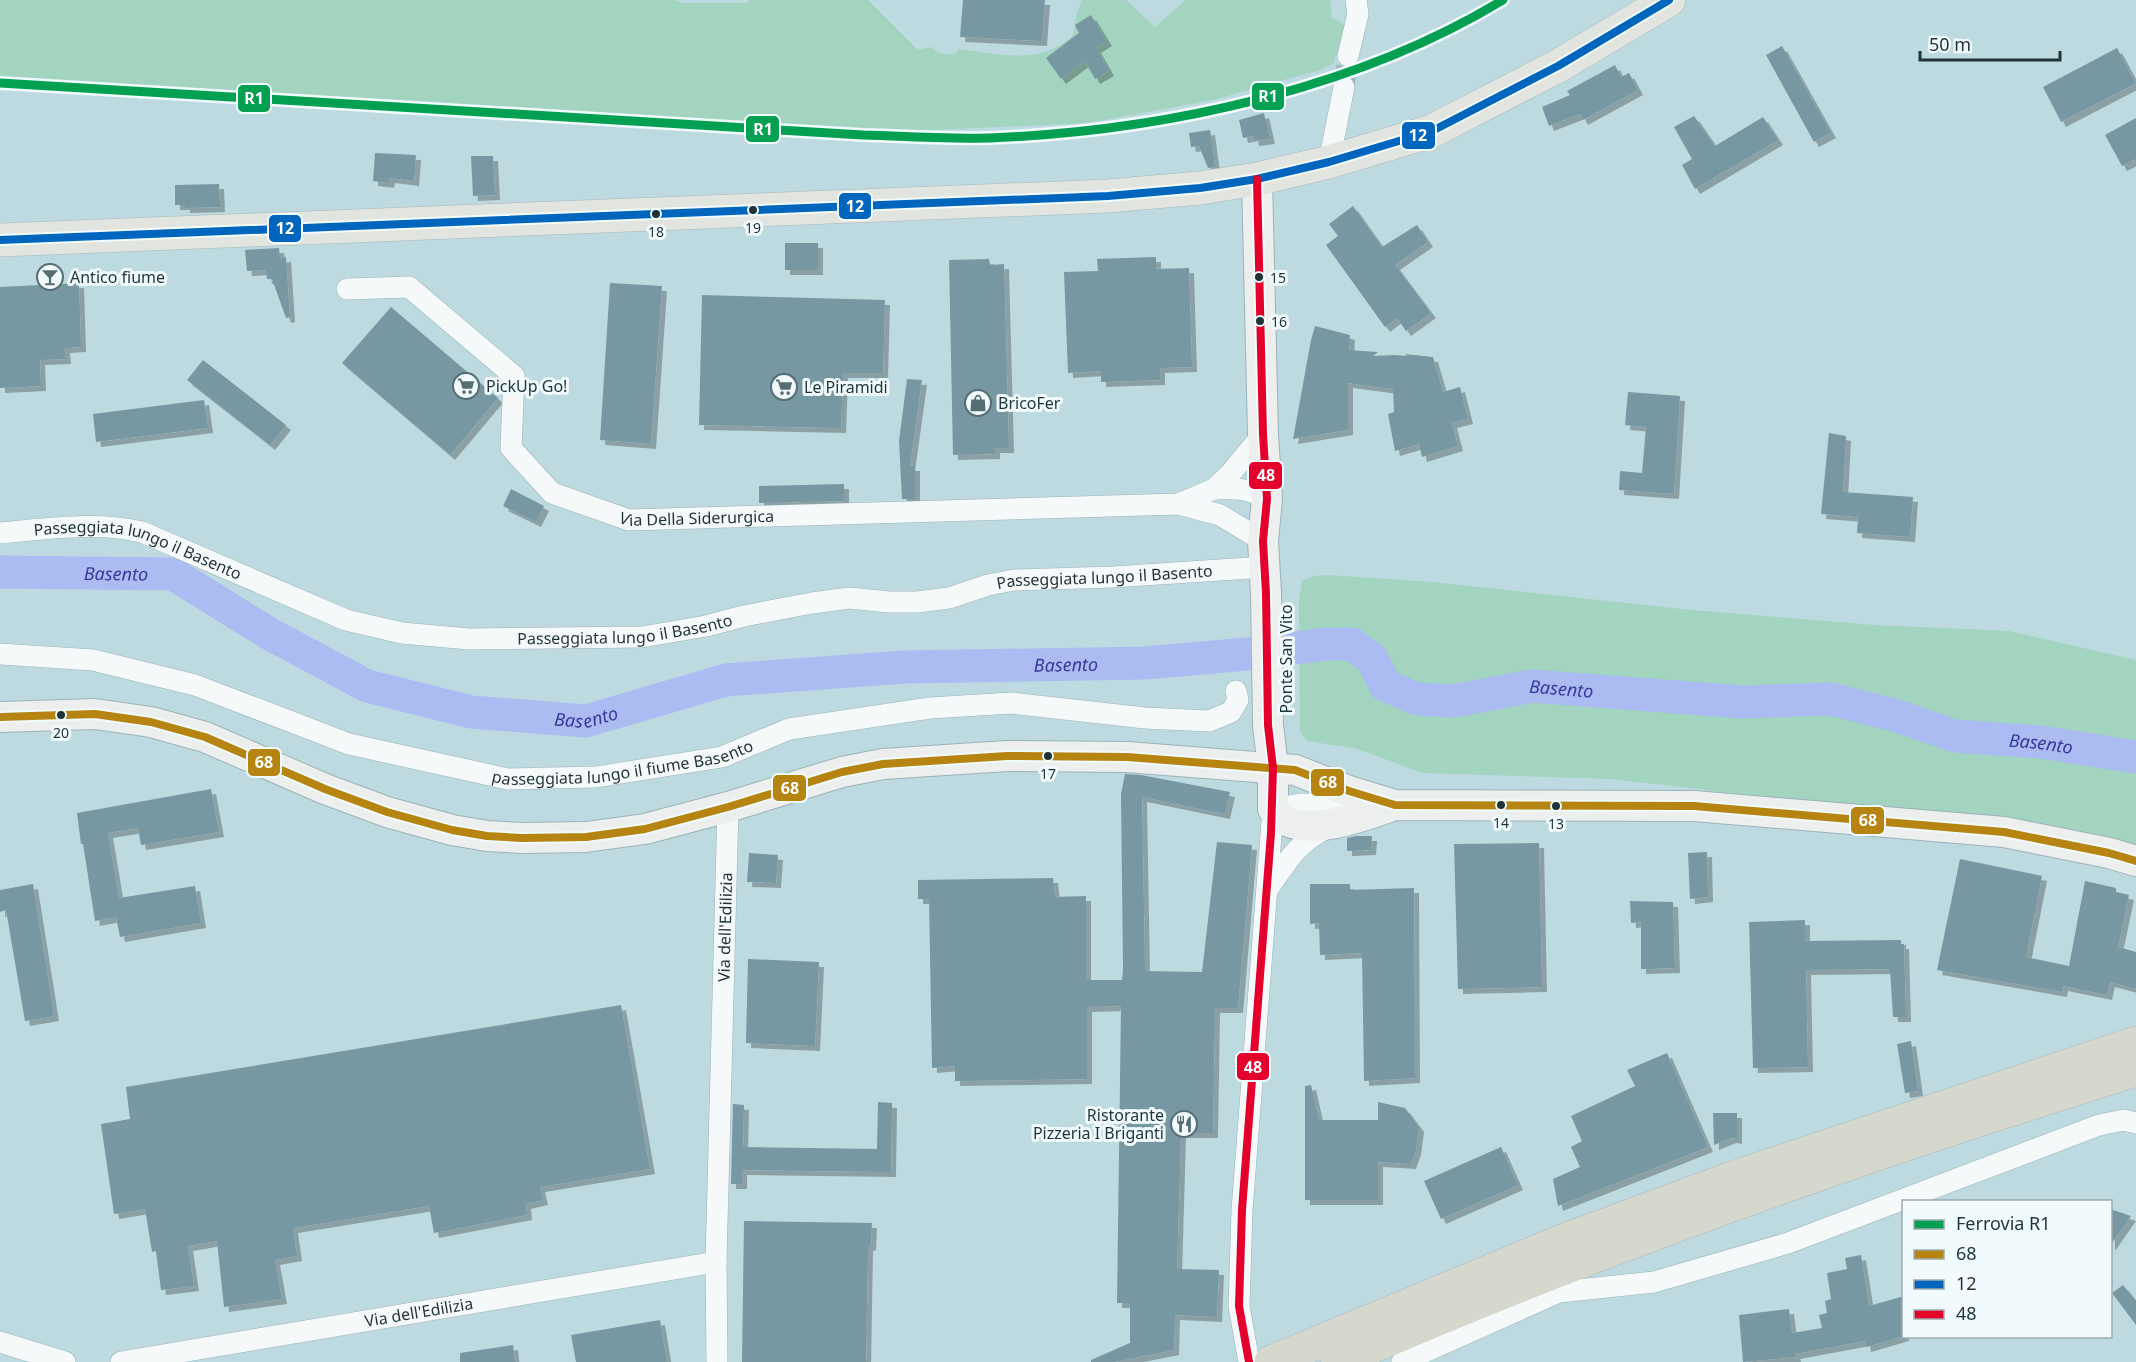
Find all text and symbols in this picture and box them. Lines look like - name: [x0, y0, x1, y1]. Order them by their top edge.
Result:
- scale bar: [1920, 24, 2060, 62]
- text: 50 m: [1929, 32, 1971, 56]
- line badge: R1: [1251, 82, 1285, 111]
- line badge: R1: [237, 84, 271, 113]
- text: R1: [1258, 85, 1278, 107]
- text: R1: [244, 87, 264, 109]
- line badge: R1: [745, 115, 780, 143]
- text: R1: [753, 118, 773, 140]
- line badge: 12: [1401, 121, 1436, 150]
- text: 12: [1409, 124, 1427, 146]
- line badge: 12: [838, 192, 872, 220]
- text: 12: [846, 195, 864, 217]
- marker: 19: [747, 204, 759, 216]
- marker: 18: [650, 208, 662, 220]
- line badge: 12: [268, 214, 302, 243]
- text: 12: [276, 217, 294, 239]
- place label: 19: [745, 218, 761, 237]
- place label: 18: [648, 222, 664, 241]
- bar icon: Antico fiume: [35, 262, 65, 292]
- place label: Antico fiume: [70, 266, 165, 288]
- place label: 15: [1270, 268, 1286, 287]
- marker: 15: [1253, 271, 1265, 283]
- place label: 16: [1271, 312, 1287, 331]
- marker: 16: [1254, 315, 1266, 327]
- supermarket icon: PickUp Go!: [451, 371, 481, 401]
- supermarket icon: Le Piramidi: [769, 372, 799, 402]
- place label: PickUp Go!: [486, 375, 567, 397]
- place label: Le Piramidi: [804, 376, 888, 398]
- shop icon: BricoFer: [963, 388, 993, 418]
- place label: BricoFer: [998, 392, 1061, 414]
- line badge: 48: [1248, 461, 1283, 490]
- text: 48: [1257, 464, 1275, 486]
- street label: Via Della Siderurgica: [616, 505, 774, 531]
- street label: Passeggiata lungo il Basento: [29, 522, 245, 586]
- street label: Passeggiata lungo il Basento: [995, 559, 1213, 594]
- water label: Basento: [83, 563, 147, 585]
- street label: Ponte San Vito: [1275, 604, 1297, 714]
- street label: Passeggiata lungo il Basento: [517, 609, 735, 649]
- water label: Basento: [1034, 652, 1098, 677]
- water label: Basento: [1528, 674, 1594, 703]
- water label: Basento: [553, 700, 621, 733]
- marker: 20: [55, 709, 67, 721]
- place label: 20: [53, 723, 69, 742]
- water label: Basento: [2008, 728, 2075, 759]
- street label: passeggiata lungo il fiume Basento: [490, 734, 756, 790]
- line badge: 68: [247, 748, 281, 777]
- marker: 17: [1042, 750, 1054, 762]
- text: 68: [255, 751, 273, 773]
- place label: 17: [1040, 764, 1056, 783]
- line badge: 68: [1310, 768, 1345, 797]
- text: 68: [1319, 771, 1337, 793]
- line badge: 68: [772, 774, 807, 802]
- text: 68: [781, 777, 799, 799]
- marker: 14: [1495, 799, 1507, 811]
- marker: 13: [1550, 800, 1562, 812]
- line badge: 68: [1850, 806, 1885, 835]
- text: 68: [1859, 809, 1877, 831]
- place label: 14: [1493, 813, 1509, 832]
- place label: 13: [1548, 814, 1564, 833]
- street label: Via dell'Edilizia: [712, 872, 737, 982]
- line badge: 48: [1236, 1052, 1270, 1081]
- text: 48: [1244, 1056, 1262, 1078]
- place label: Ristorante Pizzeria I Briganti: [1033, 1104, 1164, 1144]
- restaurant icon: Ristorante Pizzeria I Briganti: [1169, 1109, 1199, 1139]
- legend: [1902, 1200, 2112, 1338]
- text: Ferrovia R1: [1956, 1211, 2051, 1235]
- text: 68: [1956, 1241, 1977, 1265]
- text: 12: [1956, 1271, 1977, 1295]
- street label: Via dell'Edilizia: [363, 1292, 475, 1332]
- text: 48: [1956, 1301, 1977, 1325]

